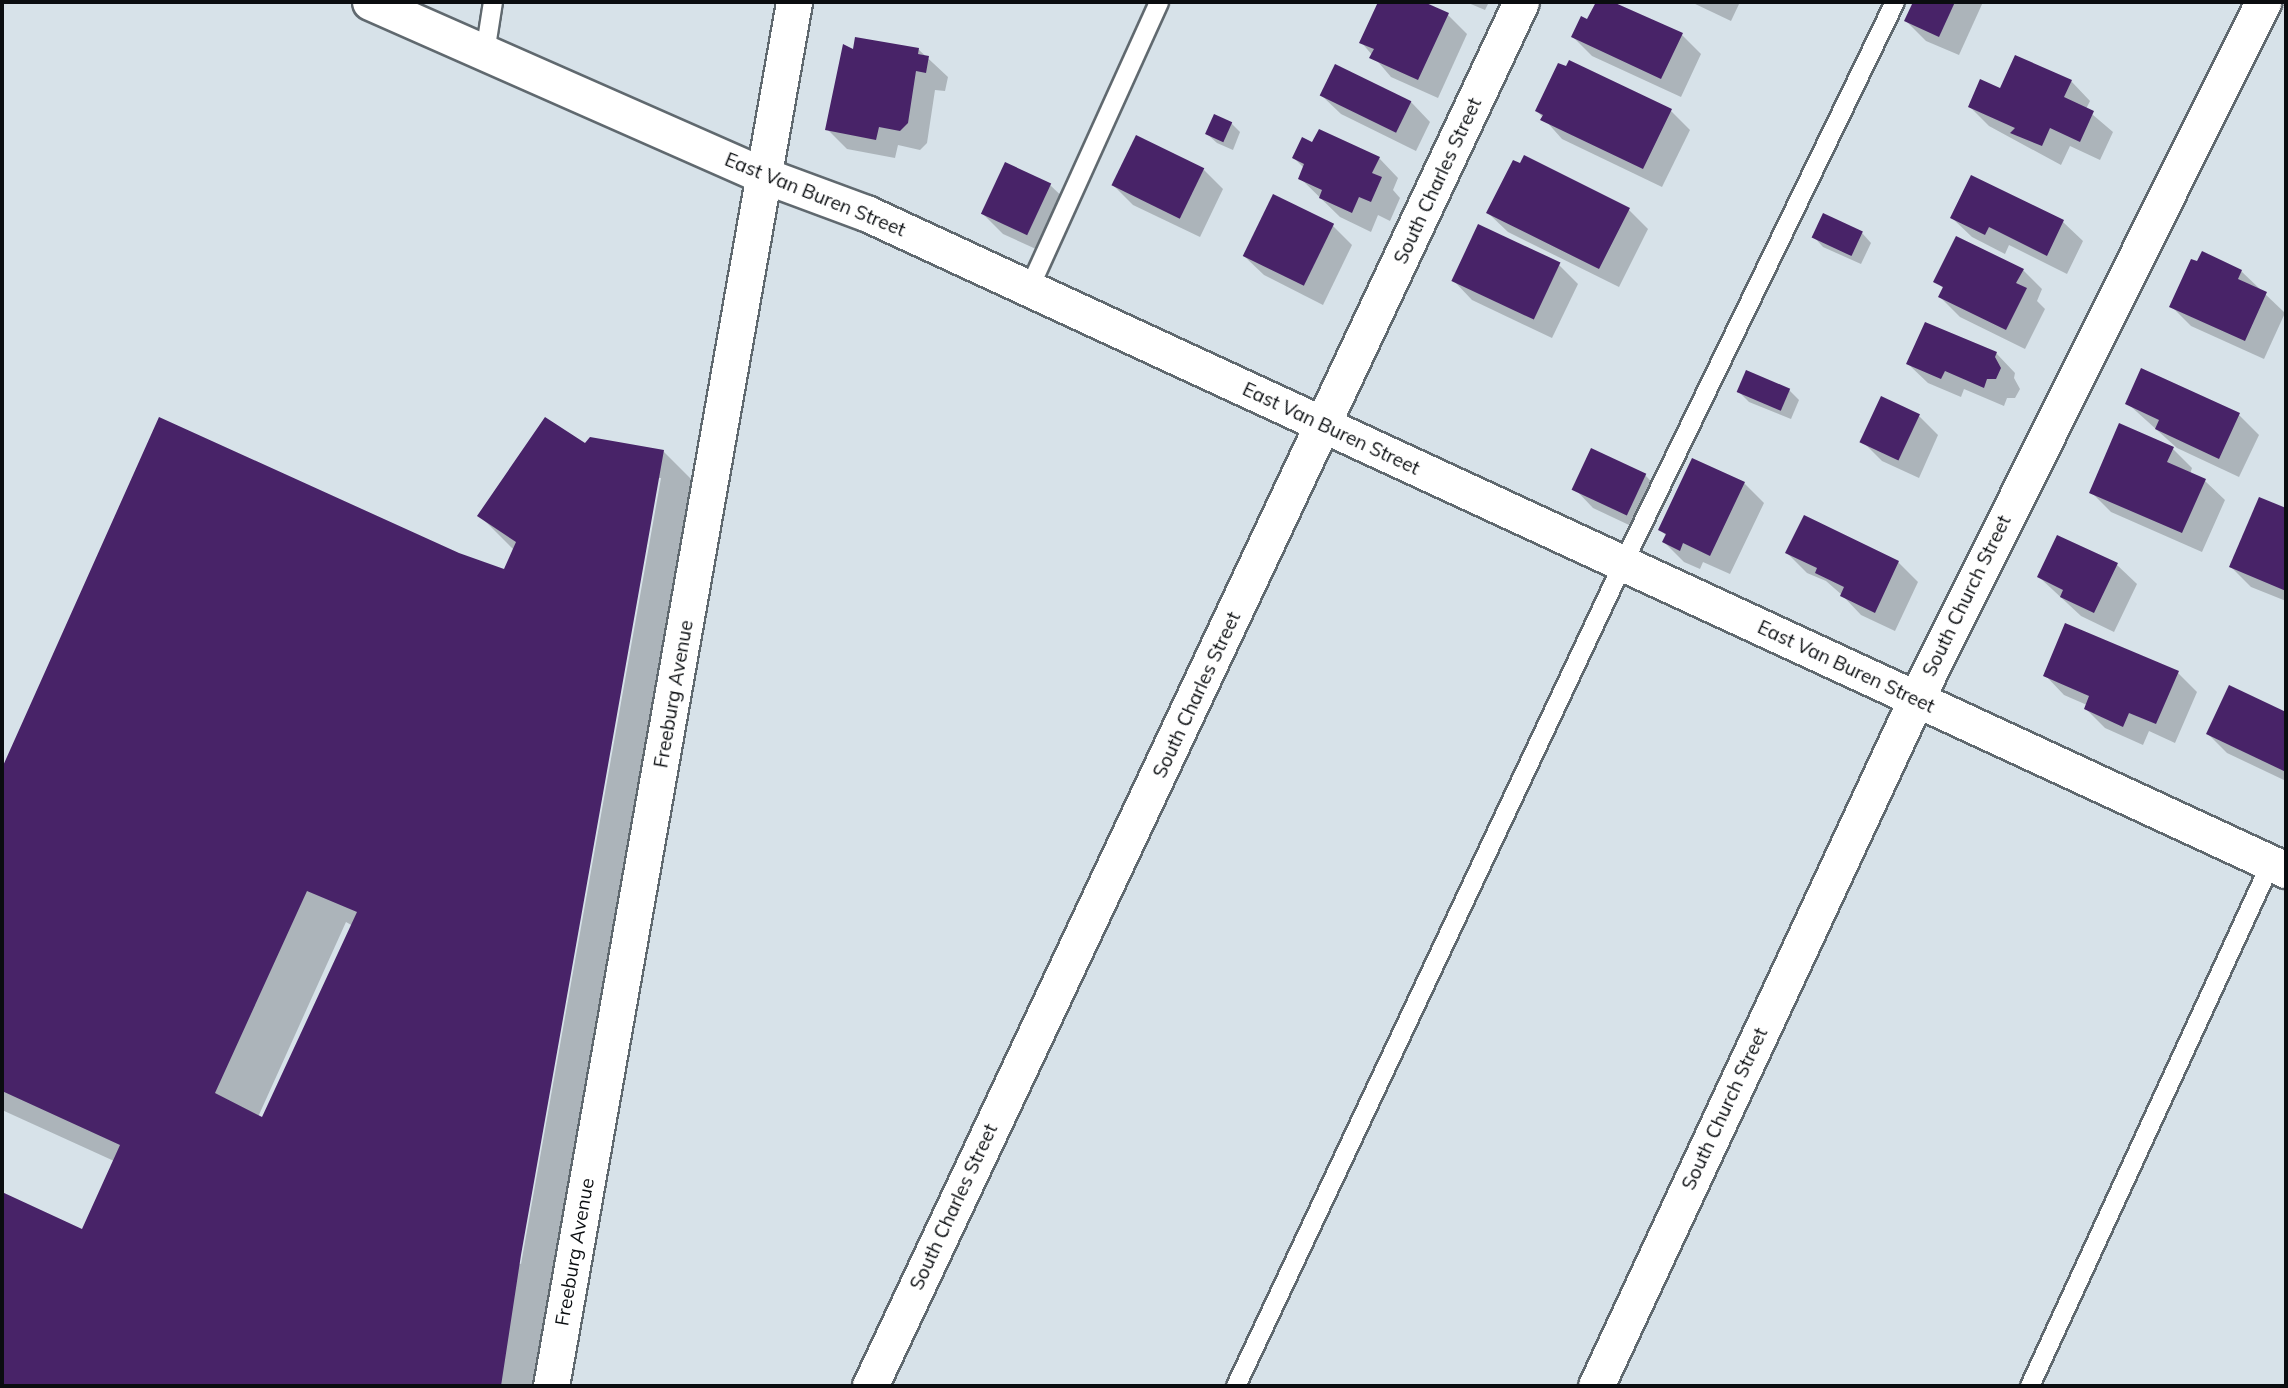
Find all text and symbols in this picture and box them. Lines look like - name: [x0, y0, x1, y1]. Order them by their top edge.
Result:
- street label: South Charles Street: [1390, 94, 1486, 268]
- street label: East Van Buren Street: [721, 148, 909, 242]
- street label: East Van Buren Street: [1239, 378, 1423, 480]
- street label: South Church Street: [1918, 512, 2016, 680]
- street label: South Charles Street: [1149, 608, 1245, 782]
- street label: East Van Buren Street: [1754, 616, 1938, 718]
- street label: Freeburg Avenue: [650, 618, 698, 770]
- street label: South Church Street: [1677, 1024, 1773, 1194]
- street label: South Charles Street: [906, 1120, 1002, 1294]
- street label: Freeburg Avenue: [551, 1176, 599, 1328]

